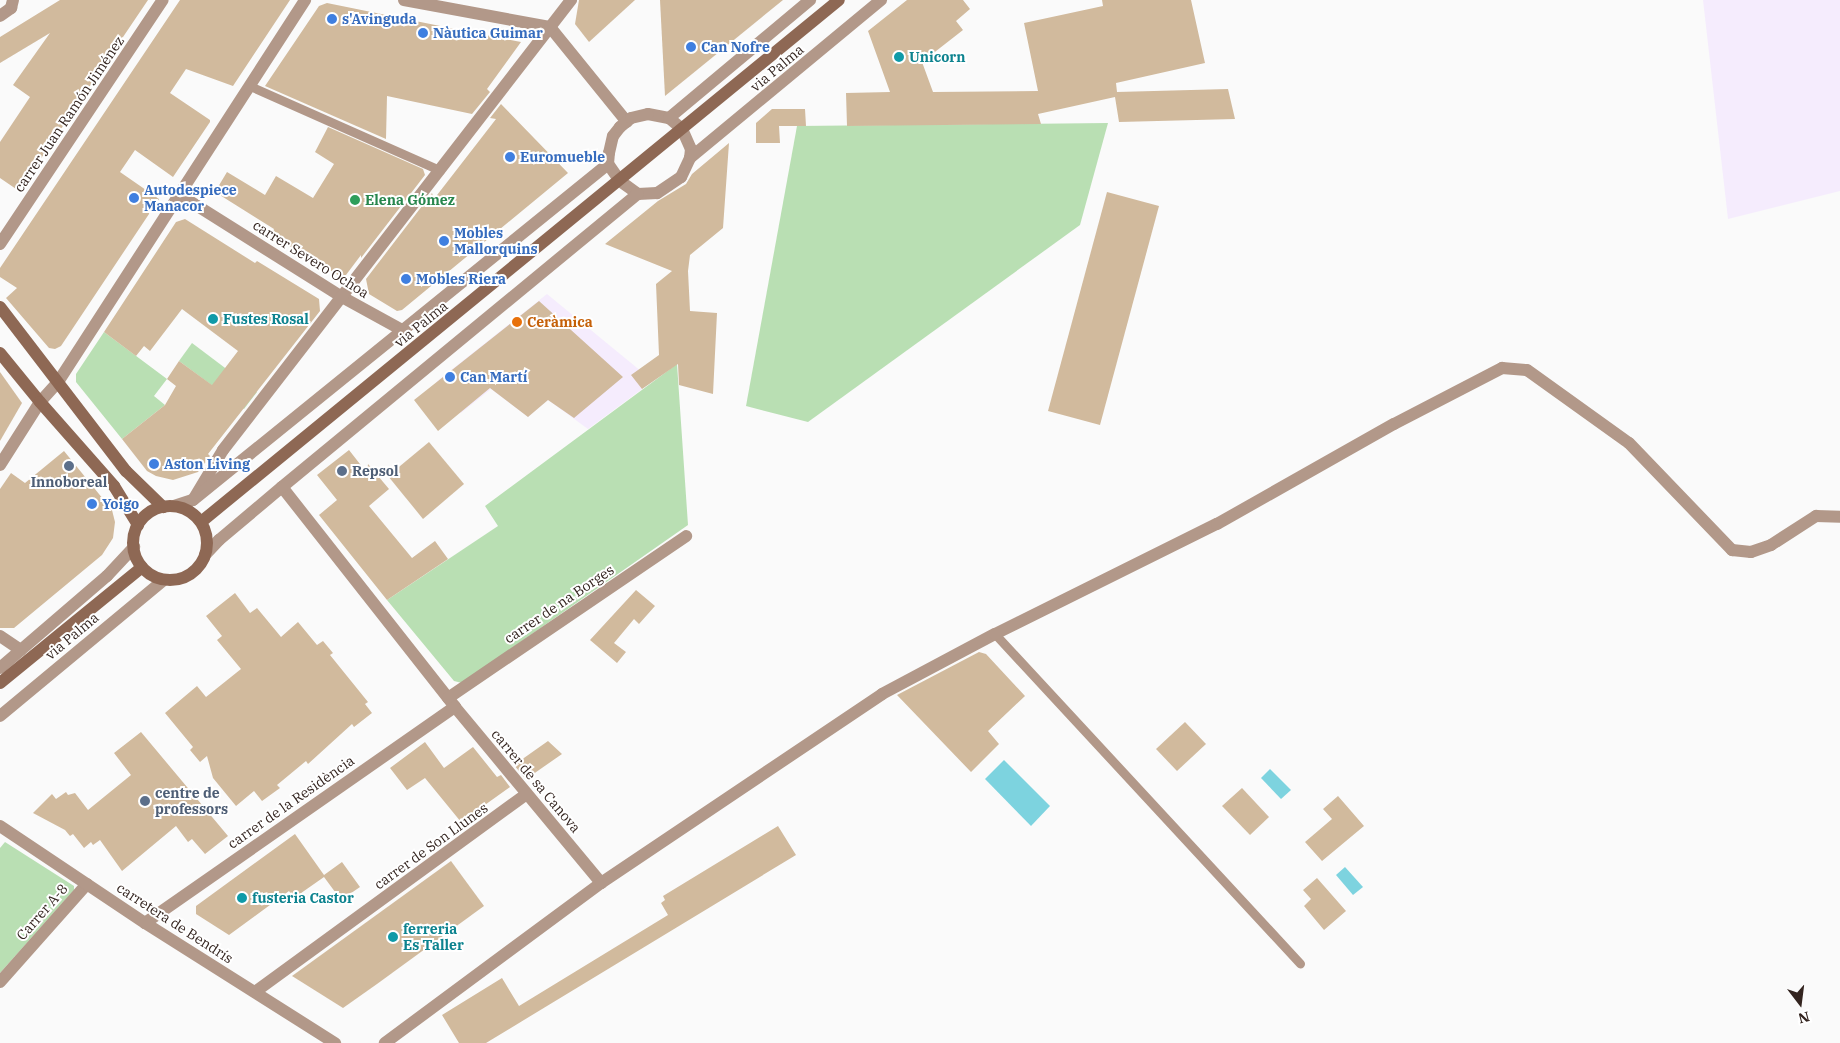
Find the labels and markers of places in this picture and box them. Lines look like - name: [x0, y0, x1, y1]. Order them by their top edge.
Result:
- place label: s'Avinguda: [342, 11, 417, 27]
- marker: s'Avinguda: [326, 13, 338, 25]
- place label: Nàutica Guimar: [433, 25, 543, 41]
- marker: Nàutica Guimar: [417, 27, 429, 39]
- place label: Can Nofre: [701, 39, 770, 55]
- marker: Can Nofre: [685, 41, 697, 53]
- place label: Unicorn: [909, 49, 965, 65]
- marker: Unicorn: [893, 51, 905, 63]
- place label: Euromueble: [520, 149, 605, 165]
- marker: Euromueble: [504, 151, 516, 163]
- place label: Autodespiece Manacor: [144, 182, 237, 214]
- marker: Autodespiece Manacor: [128, 192, 140, 204]
- place label: Elena Gómez: [365, 192, 455, 208]
- marker: Elena Gómez: [349, 194, 361, 206]
- place label: Mobles Mallorquins: [454, 225, 538, 258]
- marker: Mobles Mallorquins: [438, 235, 450, 247]
- place label: Mobles Riera: [416, 271, 506, 287]
- marker: Mobles Riera: [400, 273, 412, 285]
- place label: Fustes Rosal: [223, 311, 309, 327]
- marker: Fustes Rosal: [207, 313, 219, 325]
- place label: Ceràmica: [527, 314, 593, 330]
- marker: Ceràmica: [511, 316, 523, 328]
- place label: Can Martí: [460, 369, 527, 385]
- marker: Can Martí: [444, 371, 456, 383]
- place label: Aston Living: [164, 456, 250, 472]
- marker: Aston Living: [148, 458, 160, 470]
- marker: Innoboreal: [63, 460, 75, 472]
- place label: Repsol: [352, 463, 399, 479]
- marker: Repsol: [336, 465, 348, 477]
- place label: Innoboreal: [31, 474, 107, 490]
- place label: Yoigo: [102, 496, 139, 512]
- marker: Yoigo: [86, 498, 98, 510]
- place label: centre de professors: [155, 785, 228, 818]
- marker: centre de professors: [139, 795, 151, 807]
- place label: fusteria Castor: [252, 890, 354, 906]
- marker: fusteria Castor: [236, 892, 248, 904]
- place label: ferreria Es Taller: [403, 921, 464, 954]
- marker: ferreria Es Taller: [387, 931, 399, 943]

